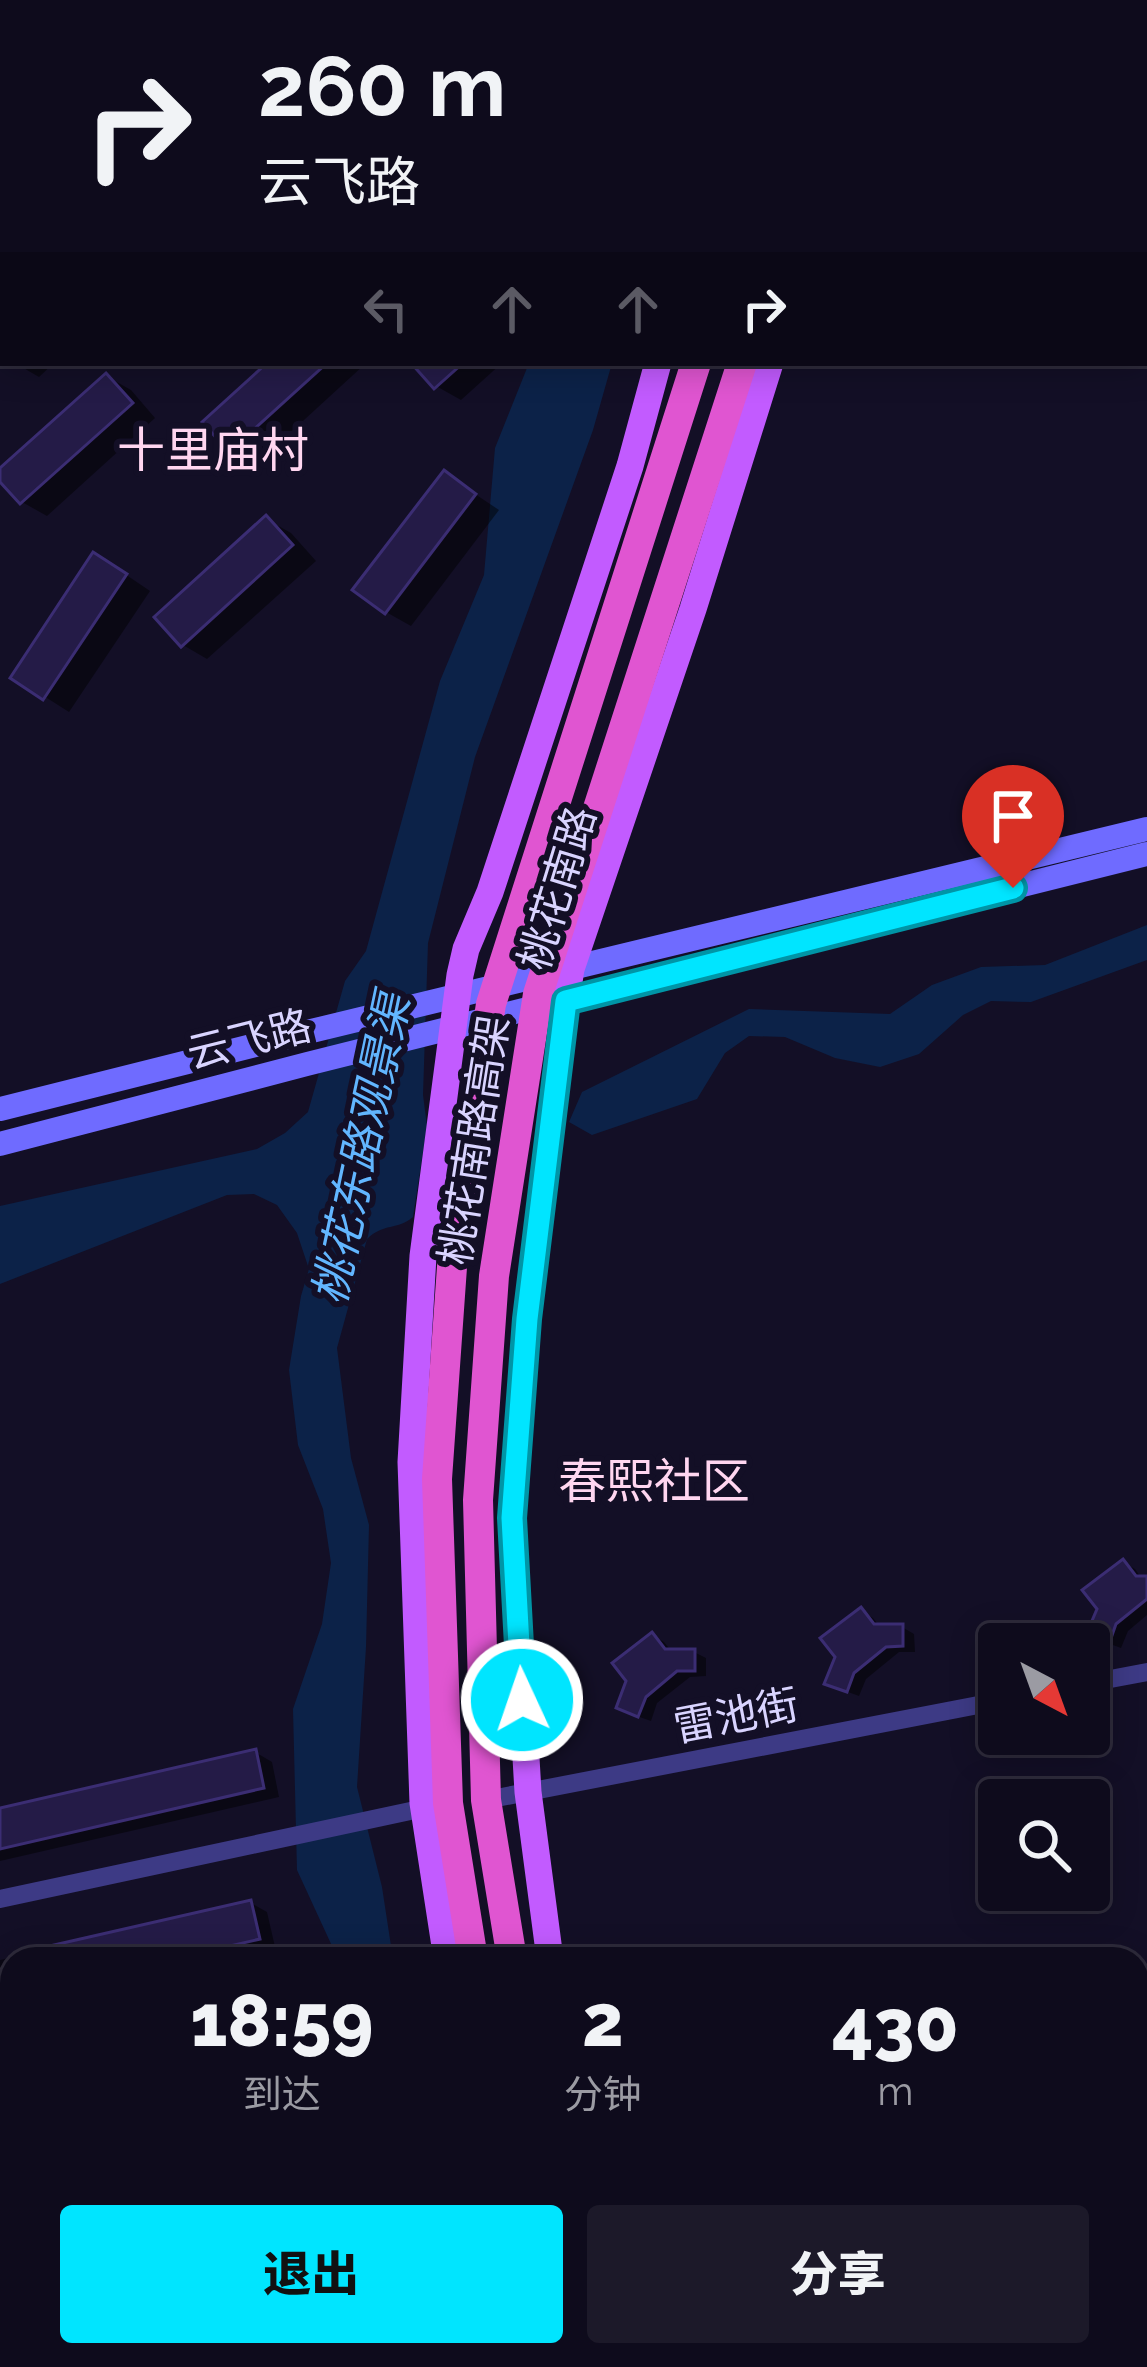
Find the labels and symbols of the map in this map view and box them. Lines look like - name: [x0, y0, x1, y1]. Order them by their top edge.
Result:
- district label: 十里庙村: [117, 422, 309, 478]
- pin: [962, 765, 1064, 888]
- street label: 桃花南路: [509, 801, 605, 976]
- water label: 桃花东路观景渠: [303, 984, 421, 1309]
- street label: 云飞路: [182, 1000, 316, 1079]
- street label: 桃花南路高架: [431, 1012, 518, 1268]
- district label: 春熙社区: [558, 1453, 750, 1509]
- north arrow: [978, 1623, 1110, 1755]
- position arrow: [459, 1637, 585, 1763]
- street label: 雷池街: [670, 1679, 803, 1752]

